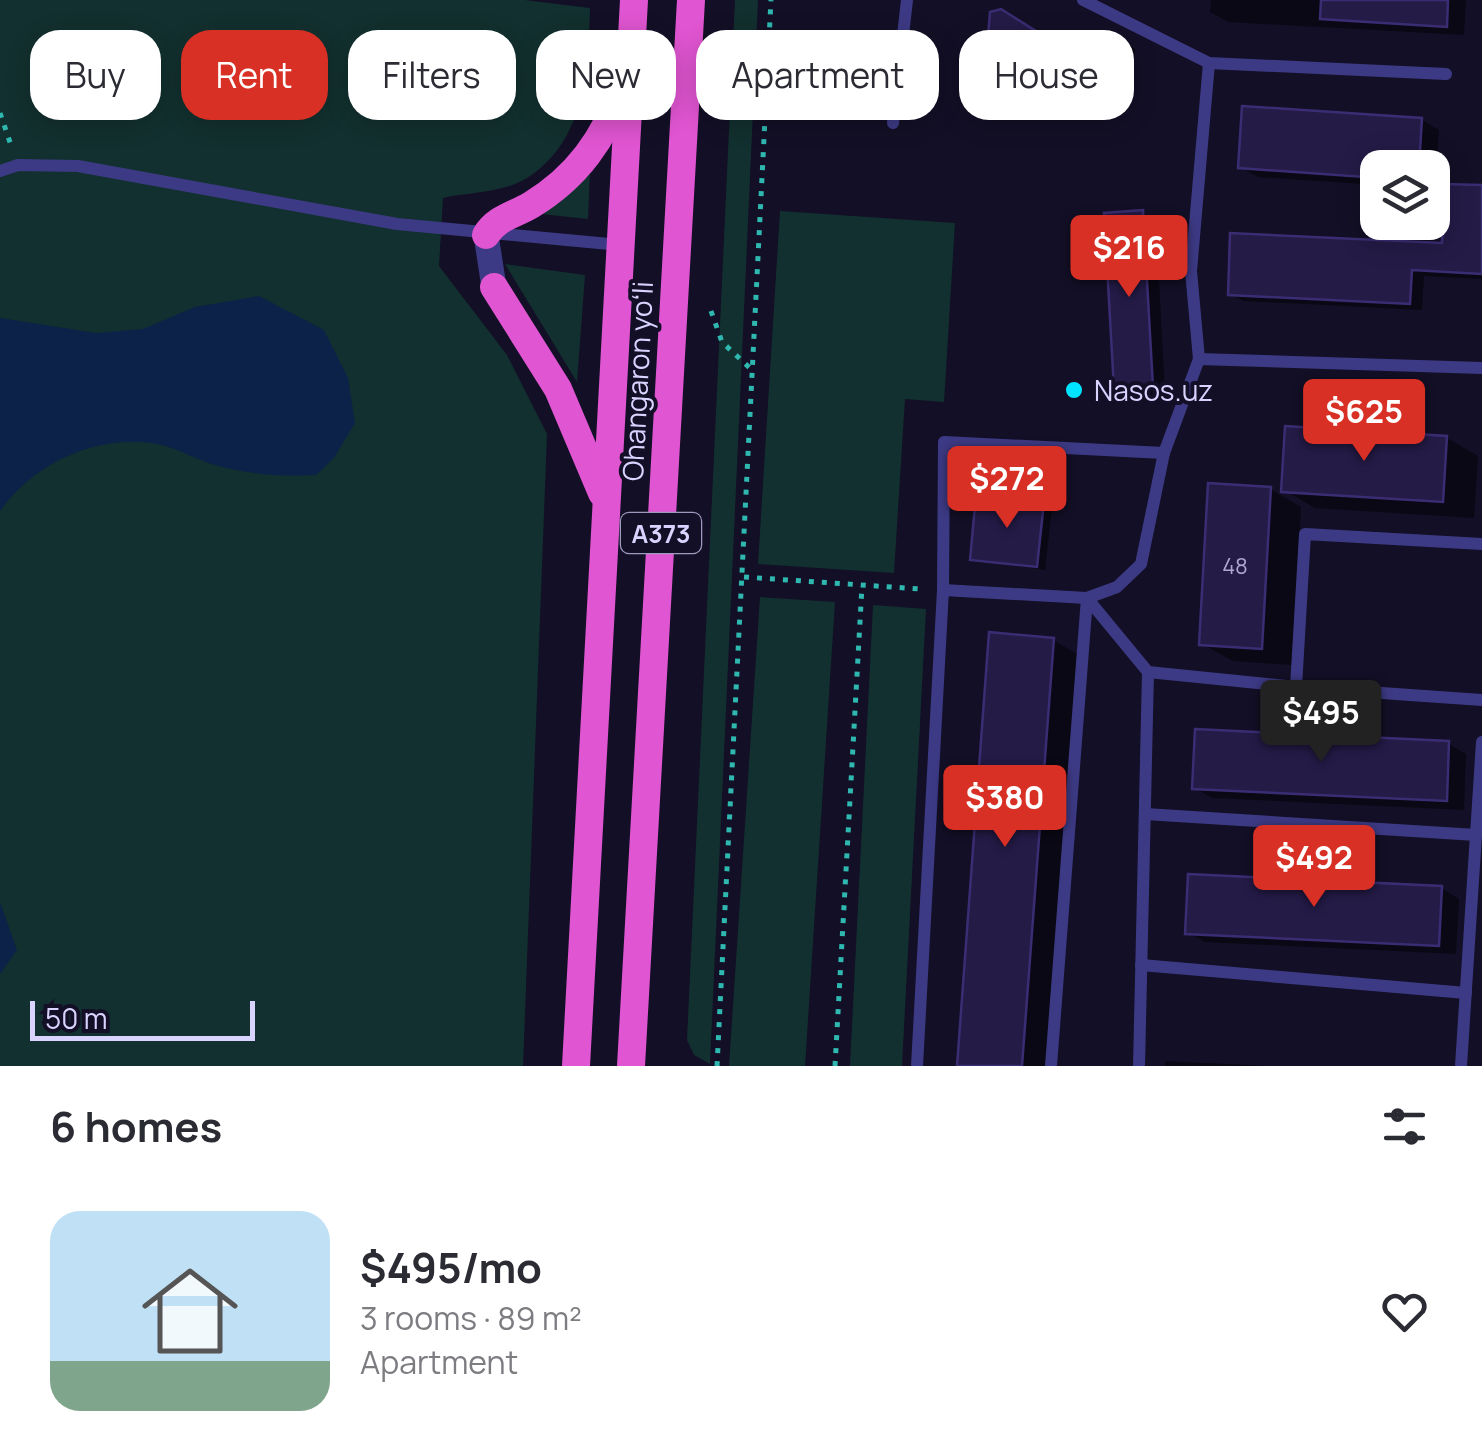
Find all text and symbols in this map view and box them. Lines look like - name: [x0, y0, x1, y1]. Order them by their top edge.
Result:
- chip: Buy: [30, 30, 161, 120]
- chip: Rent: [181, 30, 328, 120]
- chip: Filters: [348, 30, 516, 120]
- chip: New: [536, 30, 676, 120]
- chip: Apartment: [696, 30, 939, 120]
- chip: House: [959, 30, 1134, 120]
- map controls: [1360, 150, 1450, 240]
- button: layers: [1360, 150, 1450, 240]
- pin: $216: [1070, 215, 1188, 300]
- text: $216: [1092, 225, 1166, 269]
- street label: Ohangaron yoʻli: [613, 280, 661, 482]
- place label: Nasos.uz: [1094, 371, 1213, 409]
- marker: Nasos.uz: [1063, 379, 1085, 401]
- pin: $625: [1305, 379, 1423, 464]
- text: $625: [1325, 389, 1403, 433]
- pin: $272: [948, 446, 1066, 531]
- text: $272: [969, 456, 1045, 500]
- road number: A373: [621, 513, 701, 553]
- house number: 48: [1222, 551, 1248, 581]
- pin: $495: [1262, 680, 1380, 765]
- text: $495: [1282, 690, 1360, 734]
- pin: $380: [946, 765, 1064, 850]
- text: $380: [965, 775, 1045, 819]
- pin: $492: [1255, 825, 1373, 910]
- text: $492: [1275, 835, 1353, 879]
- scale bar: [30, 996, 255, 1040]
- text: 50 m: [45, 999, 108, 1037]
- text: 6 homes: [50, 1097, 222, 1155]
- icon: filters: [1377, 1099, 1432, 1154]
- text: $495/mo: [360, 1238, 542, 1296]
- icon: home: [130, 1251, 250, 1371]
- icon: heart: [1377, 1284, 1432, 1339]
- text: 3 rooms · 89 m²: [360, 1296, 582, 1340]
- text: Apartment: [360, 1340, 518, 1384]

